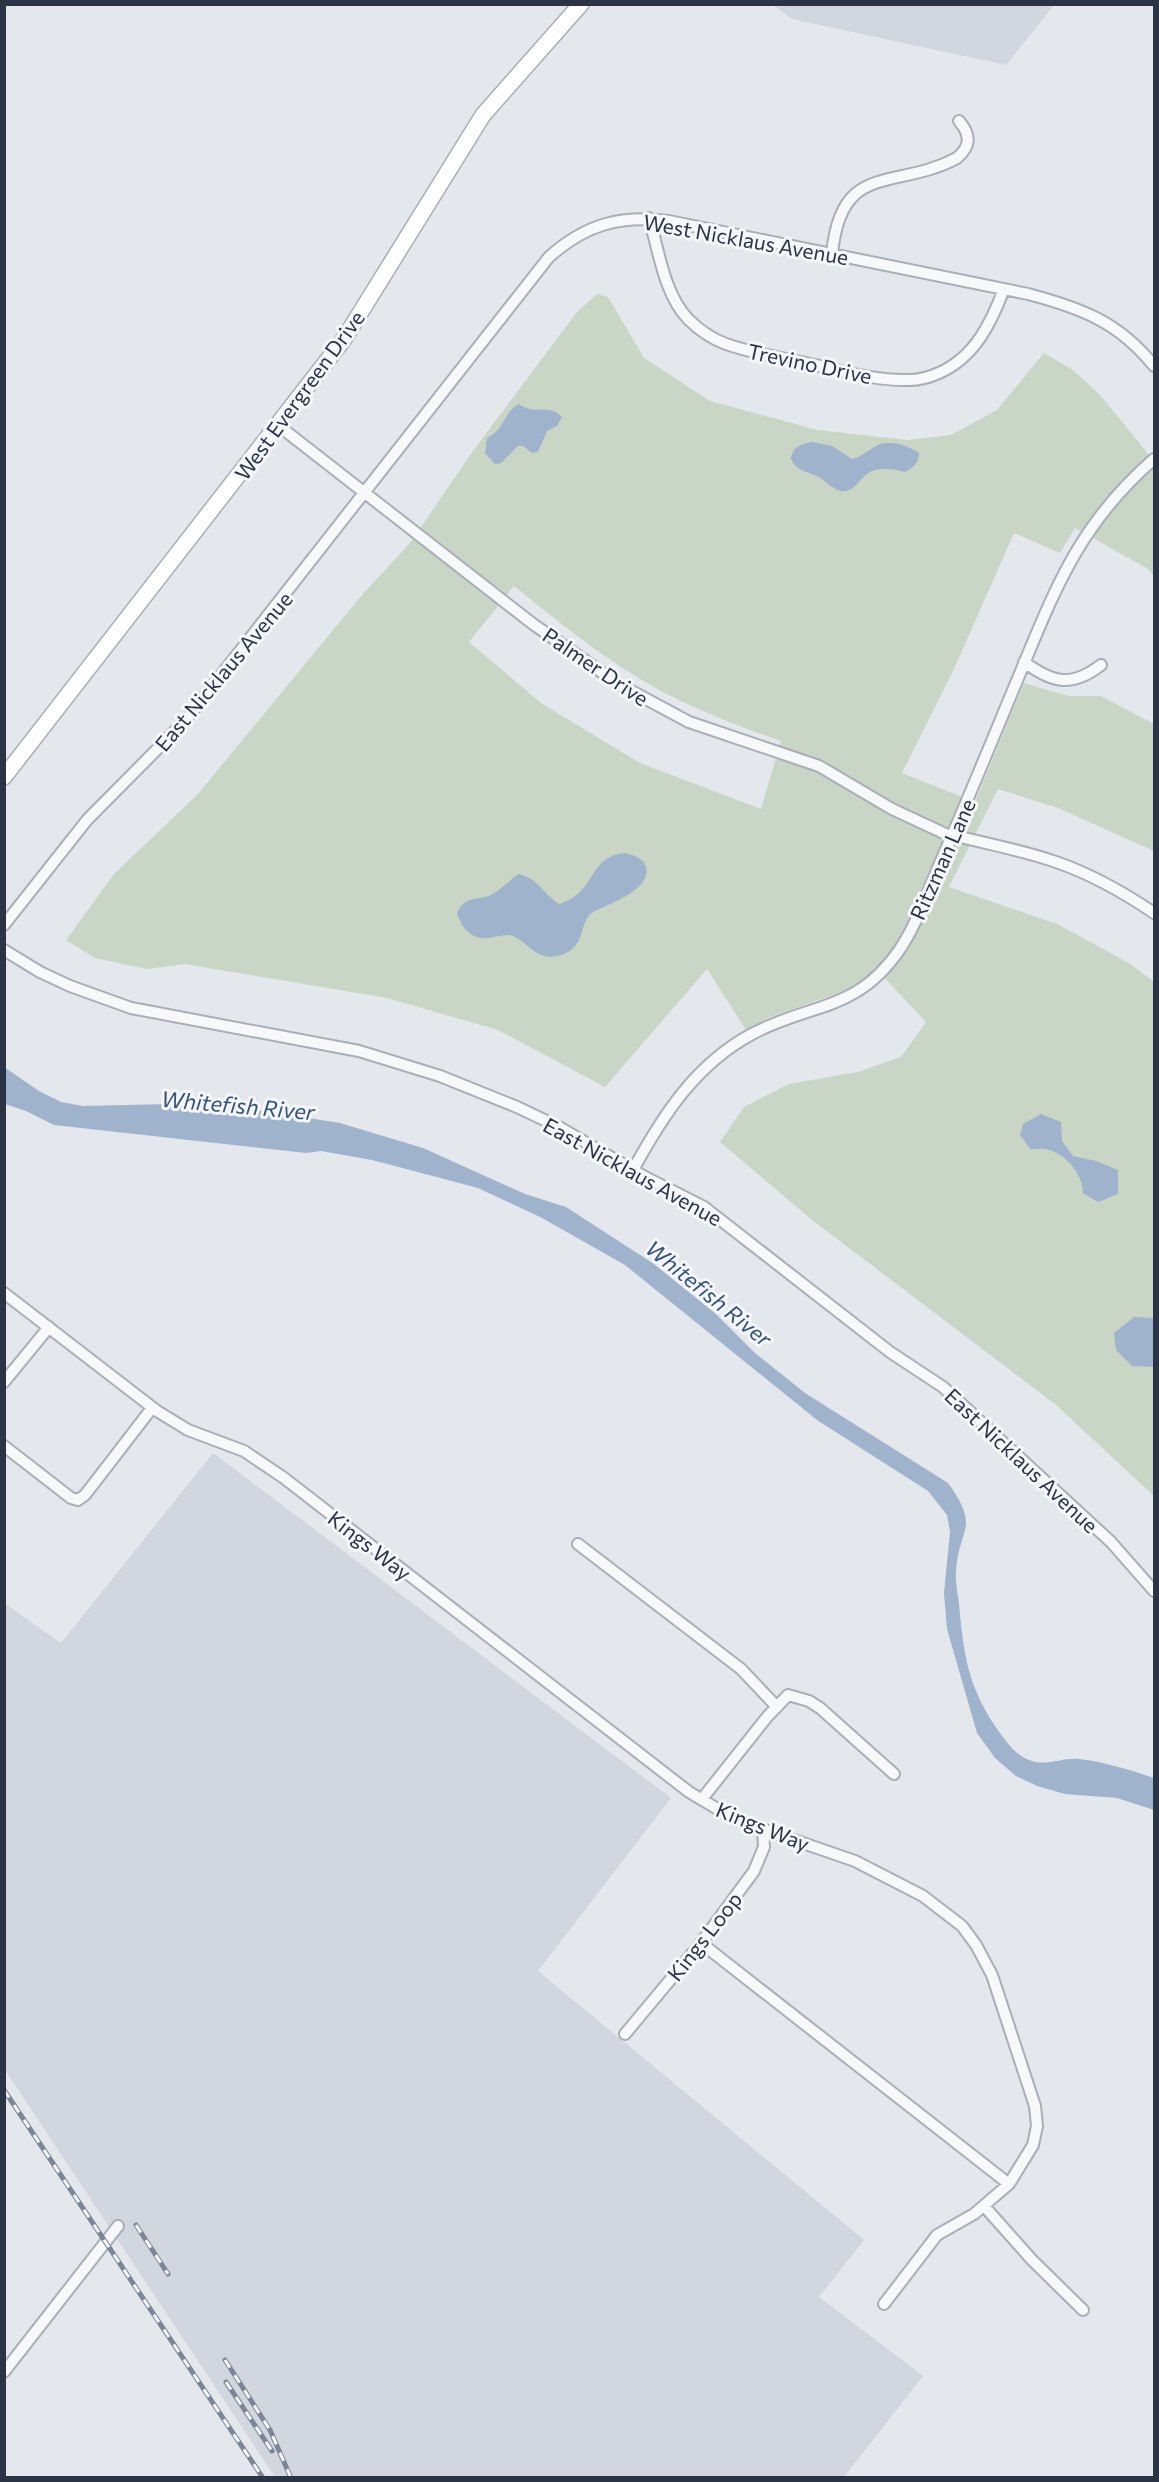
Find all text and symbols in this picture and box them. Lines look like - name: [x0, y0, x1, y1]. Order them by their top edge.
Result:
- street label: West Nicklaus Avenue: [642, 209, 850, 269]
- street label: West Evergreen Drive: [229, 305, 369, 485]
- street label: Trevino Drive: [746, 338, 874, 388]
- street label: East Nicklaus Avenue: [149, 586, 297, 756]
- street label: Palmer Drive: [538, 622, 654, 710]
- street label: Ritzman Lane: [904, 795, 980, 923]
- water label: Whitefish River: [160, 1085, 317, 1125]
- street label: East Nicklaus Avenue: [539, 1112, 727, 1230]
- water label: Whitefish River: [641, 1234, 778, 1353]
- street label: East Nicklaus Avenue: [940, 1383, 1104, 1537]
- street label: Kings Way: [324, 1505, 417, 1585]
- street label: Kings Way: [713, 1796, 813, 1856]
- street label: Kings Loop: [662, 1887, 746, 1985]

